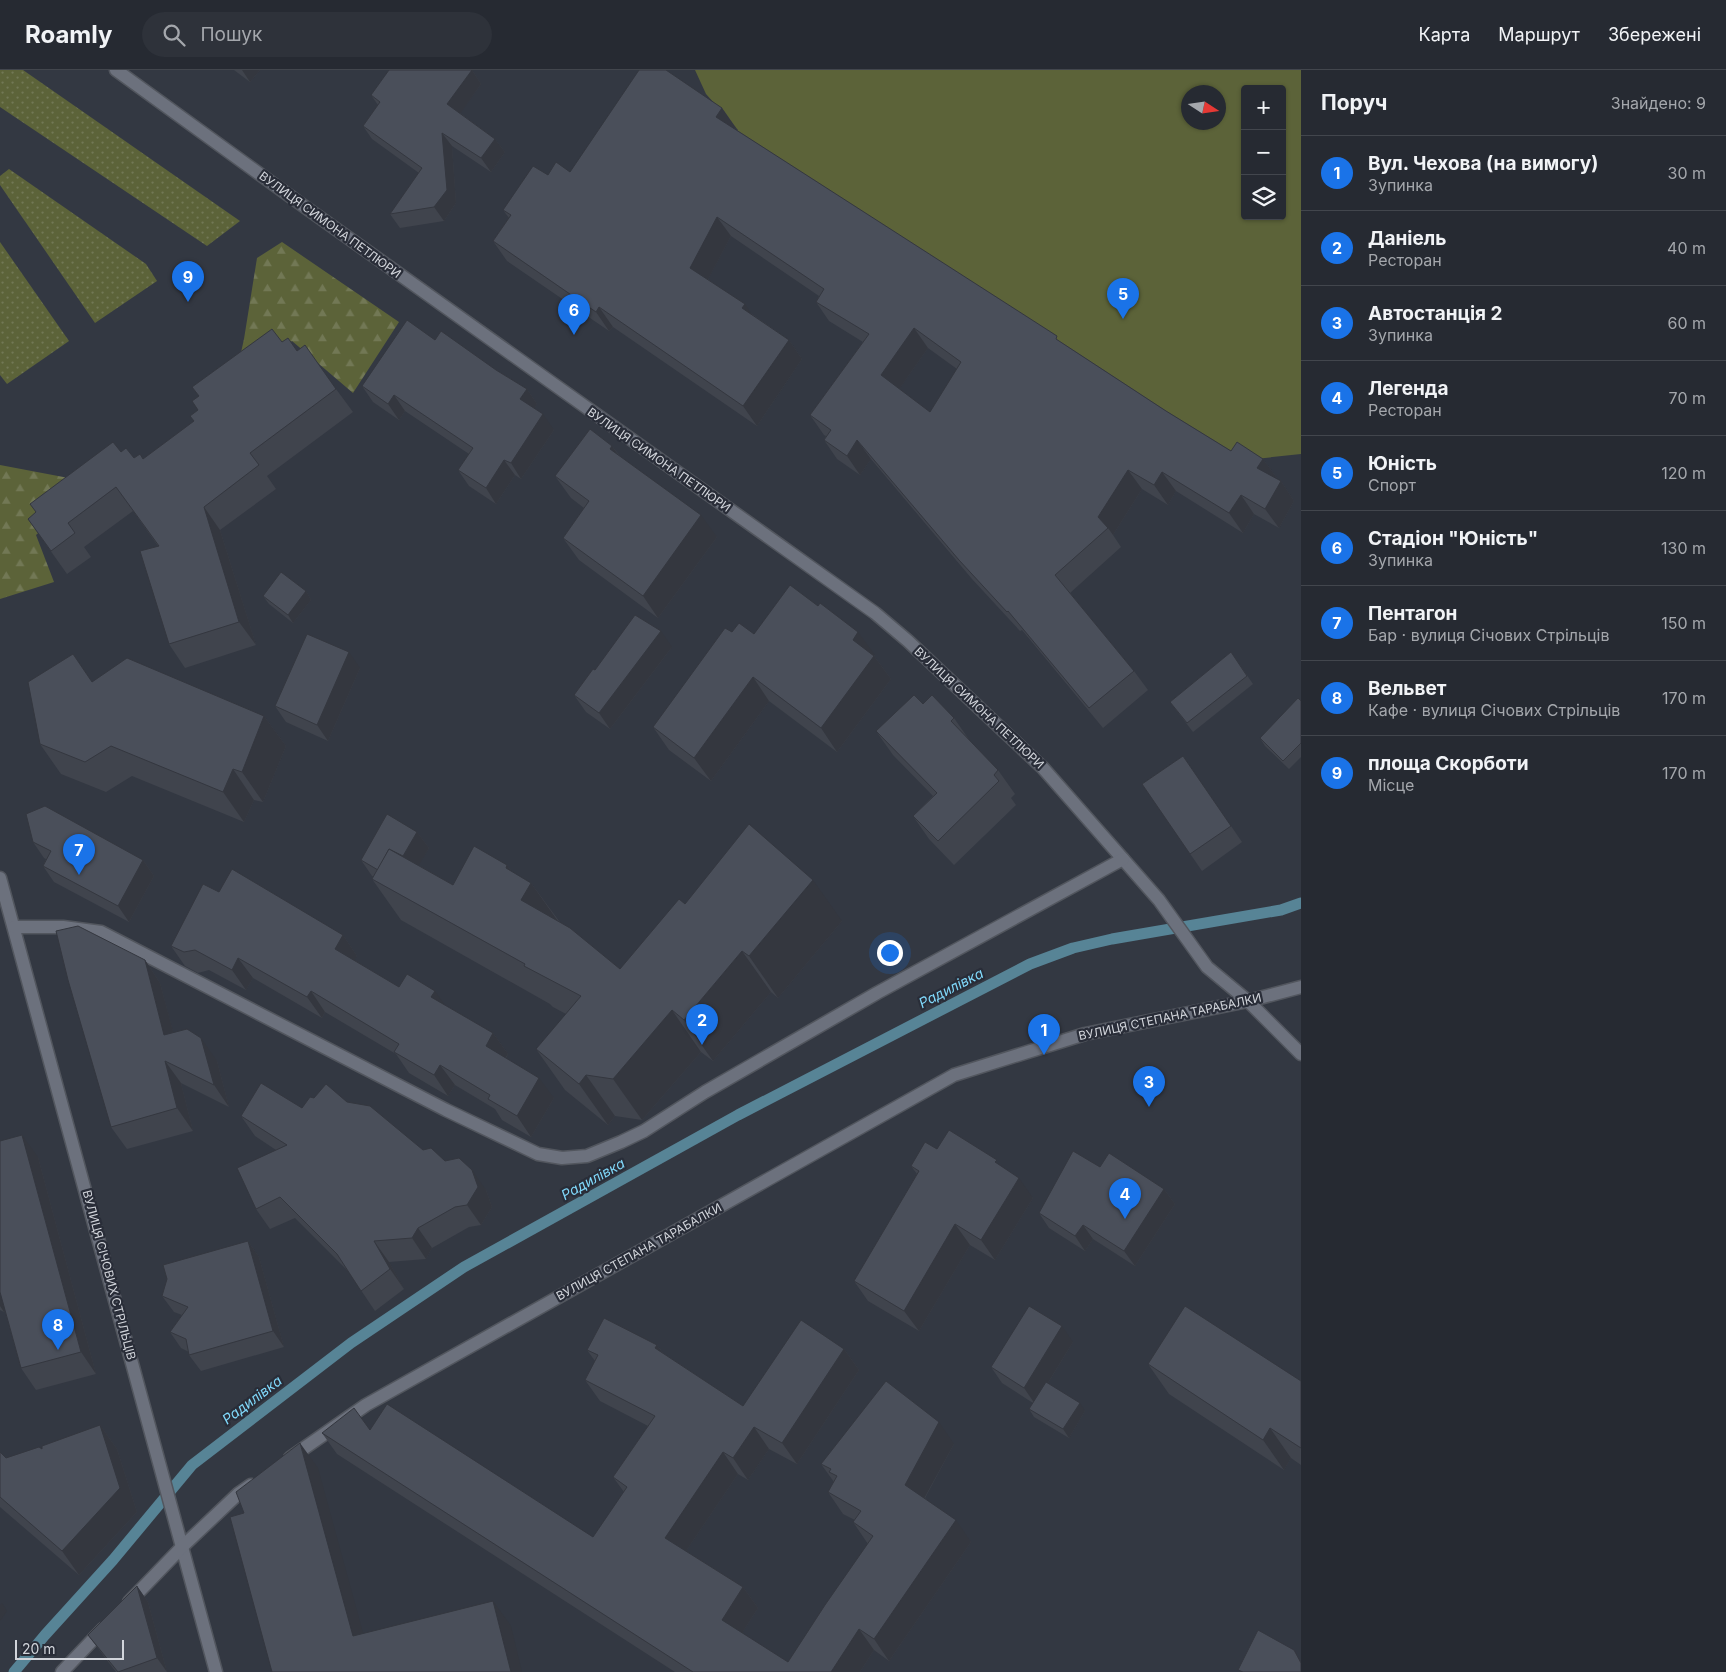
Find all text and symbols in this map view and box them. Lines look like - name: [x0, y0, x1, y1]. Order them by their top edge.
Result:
- search box: [142, 12, 492, 57]
- text: Roamly: [25, 20, 112, 49]
- icon: search: [160, 21, 188, 49]
- text: Пошук: [200, 23, 262, 46]
- text: Карта: [1419, 24, 1470, 45]
- text: Маршрут: [1498, 24, 1580, 45]
- text: Збережені: [1608, 24, 1701, 45]
- north arrow: [1181, 85, 1226, 130]
- map controls: [1241, 85, 1286, 220]
- button: +: [1241, 85, 1286, 130]
- text: Поруч: [1321, 90, 1388, 115]
- text: Знайдено: 9: [1611, 93, 1706, 113]
- button: −: [1241, 130, 1286, 175]
- text: Вул. Чехова (на вимогу): [1368, 152, 1598, 175]
- text: 1: [1334, 163, 1340, 183]
- text: 30 m: [1668, 163, 1706, 183]
- street label: ВУЛИЦЯ СИМОНА ПЕТЛЮРИ: [256, 168, 404, 281]
- button: layers: [1241, 175, 1286, 220]
- text: Зупинка: [1368, 175, 1433, 195]
- text: Даніель: [1368, 227, 1447, 250]
- text: 2: [1332, 238, 1342, 258]
- text: 40 m: [1667, 238, 1706, 258]
- text: Ресторан: [1368, 250, 1442, 270]
- pin: 9: [172, 261, 204, 302]
- pin: 5: [1107, 278, 1139, 319]
- pin: 6: [558, 294, 590, 335]
- text: Автостанція 2: [1368, 302, 1503, 325]
- text: 3: [1332, 313, 1342, 333]
- text: 60 m: [1667, 313, 1706, 333]
- text: Зупинка: [1368, 325, 1433, 345]
- text: Легенда: [1368, 377, 1449, 400]
- text: 4: [1332, 388, 1342, 408]
- text: 70 m: [1669, 388, 1706, 408]
- text: Ресторан: [1368, 400, 1442, 420]
- street label: ВУЛИЦЯ СИМОНА ПЕТЛЮРИ: [585, 404, 734, 515]
- text: Юність: [1368, 452, 1437, 475]
- text: 5: [1332, 463, 1342, 483]
- text: 120 m: [1661, 463, 1706, 483]
- text: Спорт: [1368, 475, 1416, 495]
- text: Стадіон "Юність": [1368, 527, 1538, 550]
- text: 6: [1332, 538, 1342, 558]
- text: 130 m: [1661, 538, 1706, 558]
- text: Зупинка: [1368, 550, 1433, 570]
- text: Пентагон: [1368, 602, 1457, 625]
- text: 7: [1332, 613, 1342, 633]
- text: 150 m: [1661, 613, 1706, 633]
- text: Бар · вулиця Січових Стрільців: [1368, 625, 1609, 645]
- street label: ВУЛИЦЯ СИМОНА ПЕТЛЮРИ: [911, 644, 1047, 772]
- text: Вельвет: [1368, 677, 1447, 700]
- text: 8: [1332, 688, 1342, 708]
- text: 170 m: [1662, 688, 1706, 708]
- text: Кафе · вулиця Січових Стрільців: [1368, 700, 1620, 720]
- text: площа Скорботи: [1368, 752, 1529, 775]
- text: 9: [1332, 763, 1342, 783]
- text: 170 m: [1662, 763, 1706, 783]
- text: Місце: [1368, 775, 1414, 795]
- pin: 7: [63, 834, 95, 875]
- your location: [877, 940, 903, 966]
- water label: Радилівка: [916, 964, 986, 1011]
- street label: ВУЛИЦЯ СТЕПАНА ТАРАБАЛКИ: [1077, 990, 1263, 1043]
- pin: 2: [686, 1004, 718, 1045]
- pin: 1: [1028, 1014, 1060, 1055]
- pin: 3: [1133, 1066, 1165, 1107]
- water label: Радилівка: [558, 1154, 628, 1203]
- pin: 4: [1109, 1178, 1141, 1219]
- street label: ВУЛИЦЯ СІЧОВИХ СТРІЛЬЦІВ: [80, 1188, 139, 1362]
- street label: ВУЛИЦЯ СТЕПАНА ТАРАБАЛКИ: [553, 1200, 724, 1303]
- pin: 8: [42, 1309, 74, 1350]
- water label: Радилівка: [219, 1371, 285, 1428]
- scale bar: [15, 1637, 124, 1660]
- text: 20 m: [22, 1640, 56, 1657]

